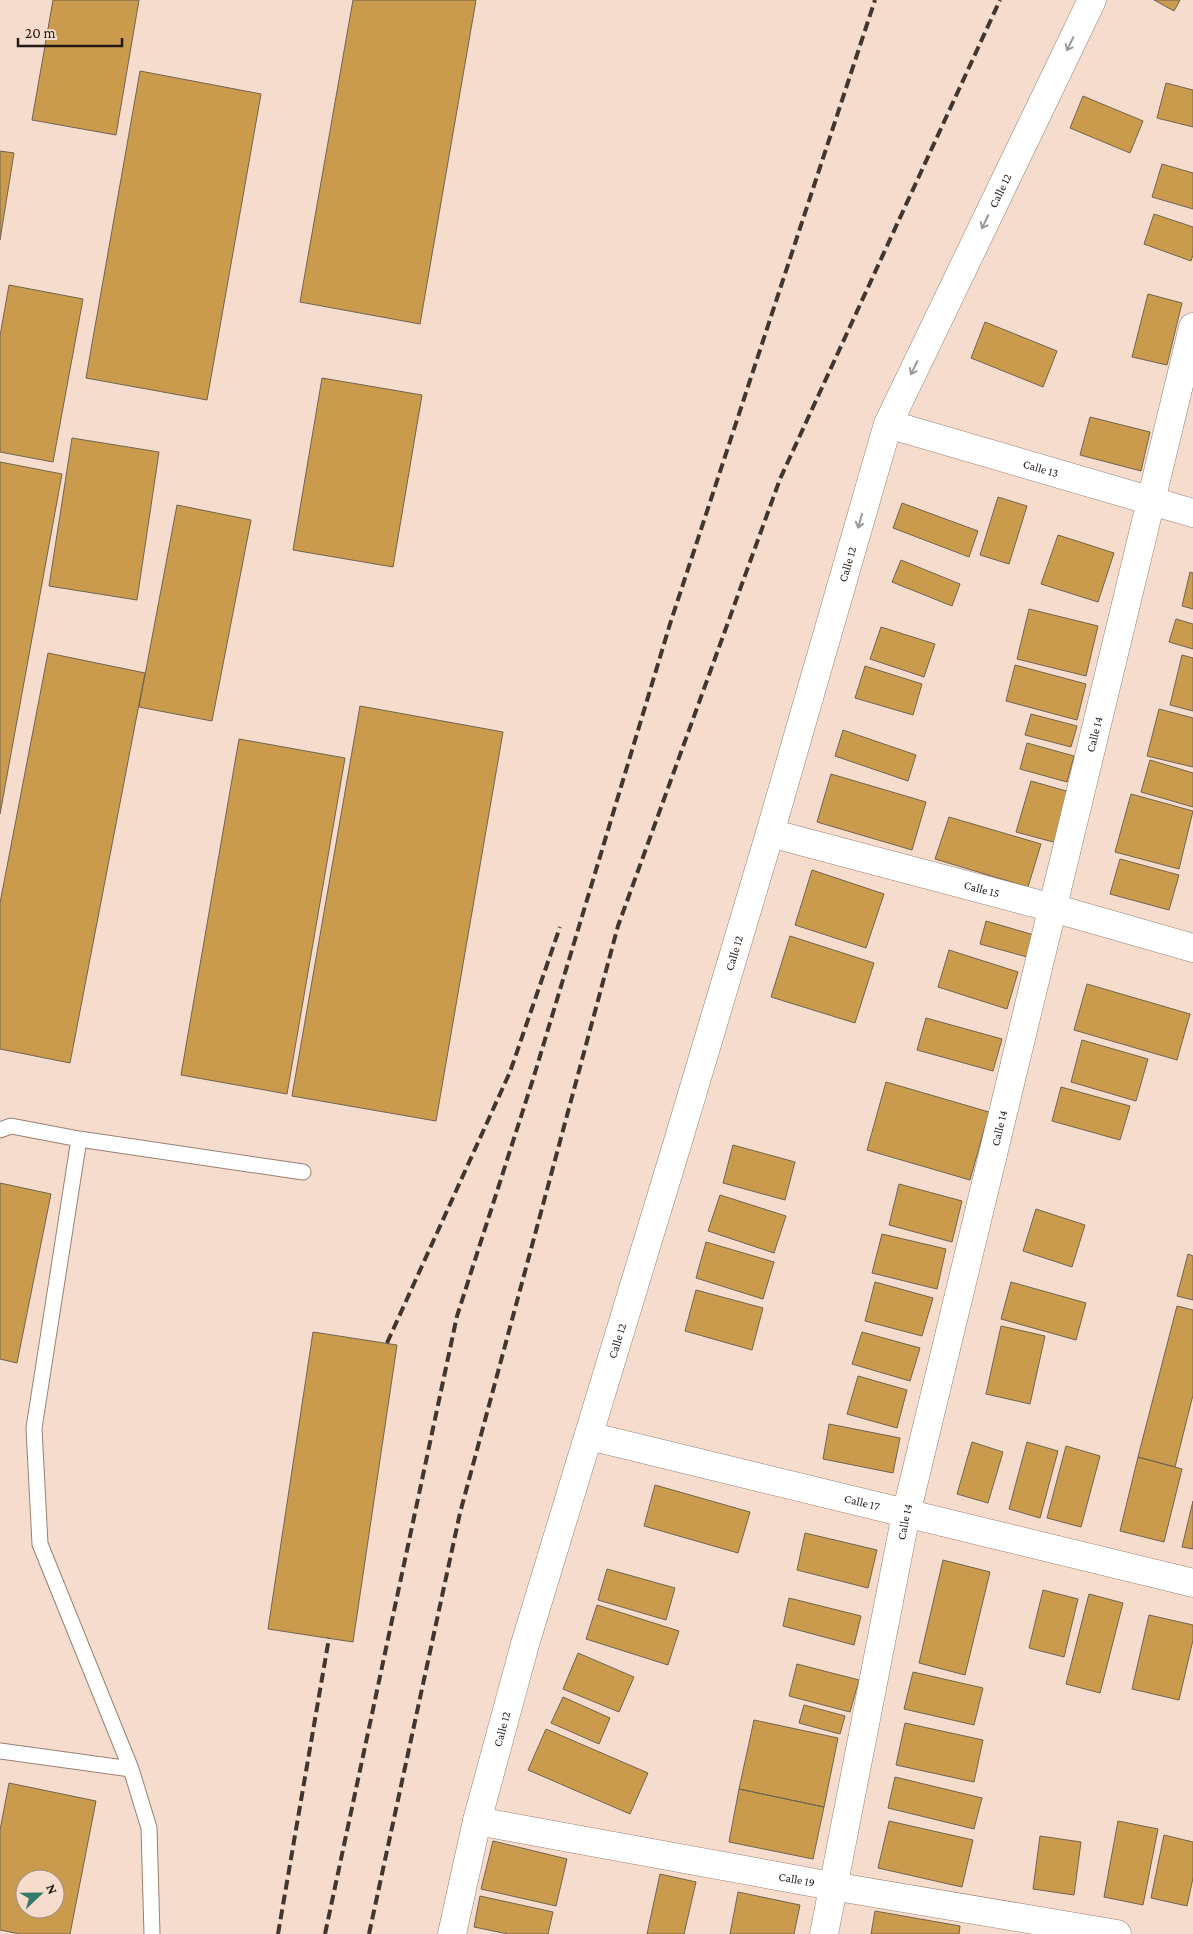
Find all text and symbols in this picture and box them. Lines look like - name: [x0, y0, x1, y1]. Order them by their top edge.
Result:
- scale bar: [18, 15, 121, 47]
- text: 20 m: [25, 25, 56, 41]
- one-way arrow: [1065, 36, 1075, 51]
- street label: Calle 12: [986, 171, 1015, 210]
- one-way arrow: [980, 214, 989, 229]
- one-way arrow: [909, 360, 918, 375]
- street label: Calle 13: [1021, 457, 1060, 480]
- one-way arrow: [854, 512, 864, 528]
- street label: Calle 12: [836, 545, 859, 584]
- street label: Calle 14: [1083, 715, 1106, 754]
- street label: Calle 15: [962, 878, 1001, 900]
- street label: Calle 12: [722, 934, 746, 972]
- street label: Calle 14: [988, 1109, 1010, 1147]
- street label: Calle 12: [605, 1321, 629, 1360]
- street label: Calle 17: [843, 1491, 882, 1514]
- street label: Calle 14: [894, 1502, 915, 1541]
- street label: Calle 12: [490, 1710, 513, 1748]
- north arrow: [15, 1869, 65, 1919]
- street label: Calle 19: [777, 1869, 816, 1890]
- text: N: [43, 1882, 61, 1897]

